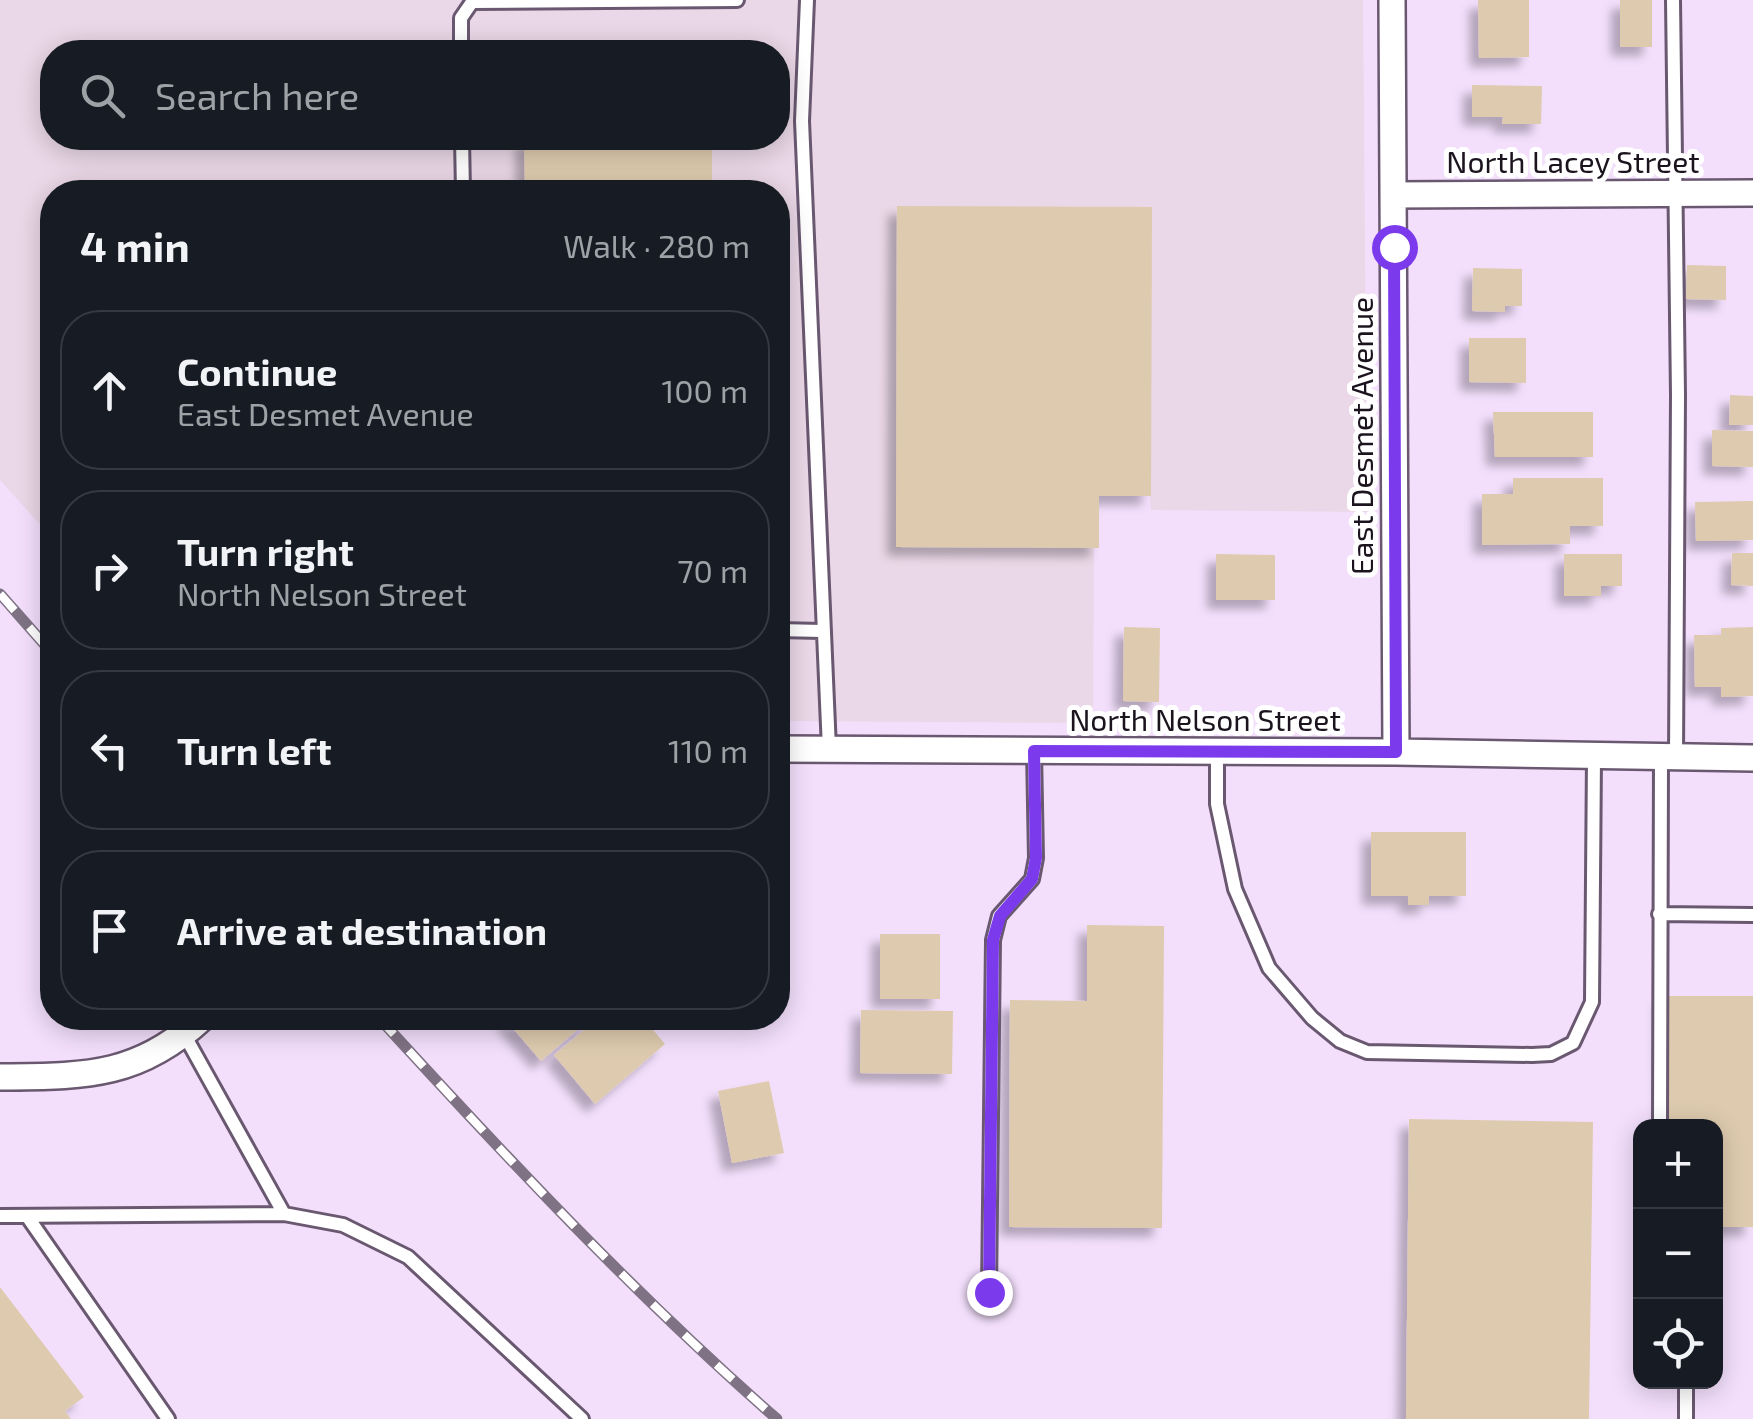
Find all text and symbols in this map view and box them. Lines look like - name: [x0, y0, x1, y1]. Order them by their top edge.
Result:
- search box: [40, 40, 790, 150]
- icon: search: [75, 68, 130, 123]
- text: Search here: [155, 72, 359, 118]
- street label: North Lacey Street: [1446, 143, 1700, 179]
- text: 4 min: [80, 220, 190, 270]
- route start: [1372, 225, 1418, 271]
- text: Walk · 280 m: [563, 226, 750, 264]
- street label: East Desmet Avenue: [1343, 297, 1379, 575]
- text: Continue: [177, 348, 337, 394]
- icon: ahead: [82, 363, 137, 418]
- text: 100 m: [662, 371, 748, 409]
- text: East Desmet Avenue: [177, 394, 474, 432]
- text: Turn right: [177, 528, 354, 574]
- icon: right: [82, 543, 137, 598]
- text: 70 m: [677, 551, 748, 589]
- text: North Nelson Street: [177, 574, 467, 612]
- street label: North Nelson Street: [1069, 701, 1341, 737]
- icon: left: [82, 723, 137, 778]
- text: Turn left: [177, 727, 332, 773]
- text: 110 m: [668, 731, 748, 769]
- icon: arrive: [82, 903, 137, 958]
- text: Arrive at destination: [177, 907, 547, 953]
- map controls: [1633, 1119, 1723, 1389]
- button: +: [1633, 1119, 1723, 1209]
- button: −: [1633, 1209, 1723, 1299]
- route end: [967, 1270, 1013, 1316]
- button: locate: [1633, 1299, 1723, 1389]

